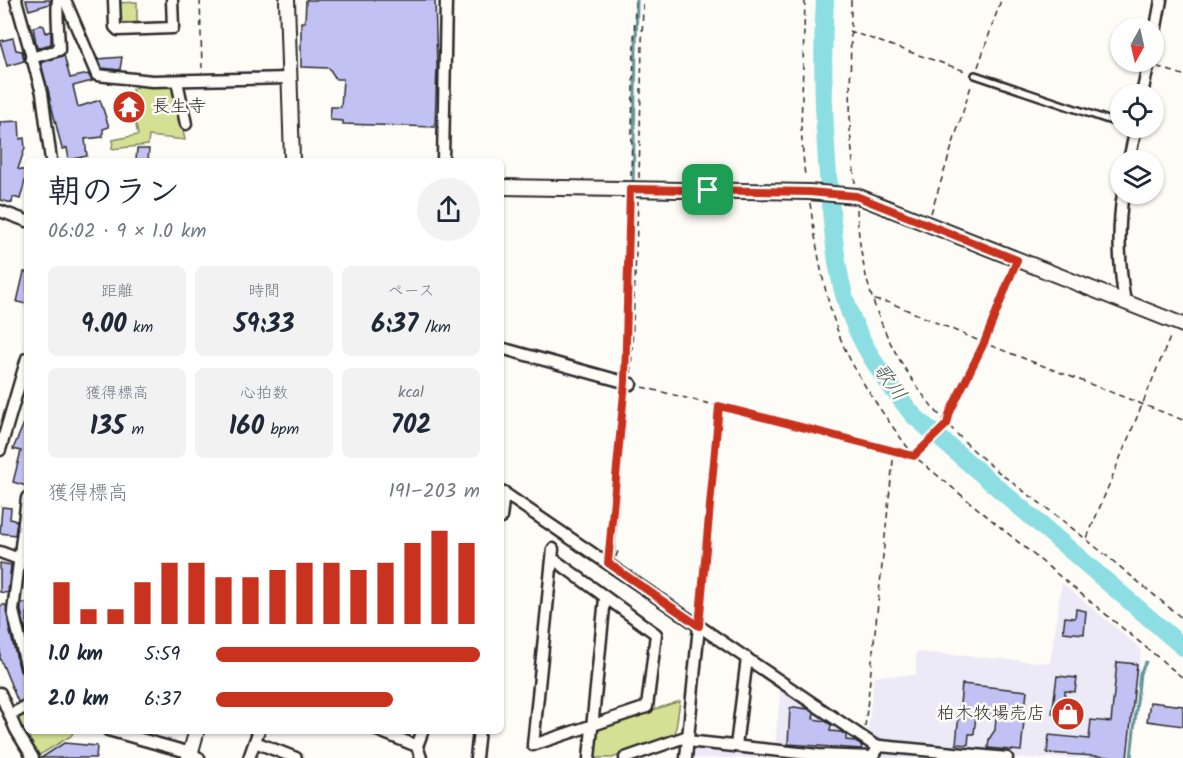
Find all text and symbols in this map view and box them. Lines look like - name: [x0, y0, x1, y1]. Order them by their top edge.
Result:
- north arrow: [1110, 18, 1164, 72]
- map controls: [1110, 18, 1164, 204]
- button: locate: [1110, 84, 1164, 138]
- temple icon: 長生寺: [111, 89, 147, 125]
- place label: 長生寺: [152, 93, 206, 122]
- button: layers: [1110, 150, 1164, 204]
- pin: [682, 164, 733, 215]
- text: 朝のラン: [48, 167, 180, 220]
- icon: arrive: [691, 173, 724, 206]
- button: share: [417, 178, 480, 241]
- text: 06:02 · 9 × 1.0 km: [48, 216, 206, 248]
- text: 距離: [101, 279, 133, 304]
- text: 時間: [248, 279, 280, 304]
- text: ペース: [387, 279, 435, 304]
- text: 9.00: [81, 304, 127, 346]
- text: 59:33: [233, 304, 295, 346]
- text: 6:37: [371, 304, 418, 346]
- text: km: [127, 315, 153, 340]
- text: /km: [418, 315, 451, 340]
- water label: 歌川: [864, 357, 914, 409]
- text: kcal: [398, 380, 424, 405]
- text: 獲得標高: [85, 381, 149, 406]
- text: 心拍数: [240, 381, 288, 406]
- text: 702: [391, 405, 431, 447]
- text: 135: [90, 406, 125, 448]
- text: 160: [229, 406, 264, 448]
- text: m: [125, 417, 144, 442]
- text: bpm: [264, 417, 299, 442]
- text: 191–203 m: [389, 476, 480, 508]
- text: 獲得標高: [48, 478, 128, 510]
- text: 1.0 km: [48, 639, 103, 671]
- text: 5:59: [144, 639, 180, 671]
- text: 2.0 km: [48, 684, 109, 716]
- text: 6:37: [144, 684, 181, 716]
- shop icon: 柏木牧場売店: [1050, 696, 1086, 732]
- place label: 柏木牧場売店: [937, 700, 1045, 729]

